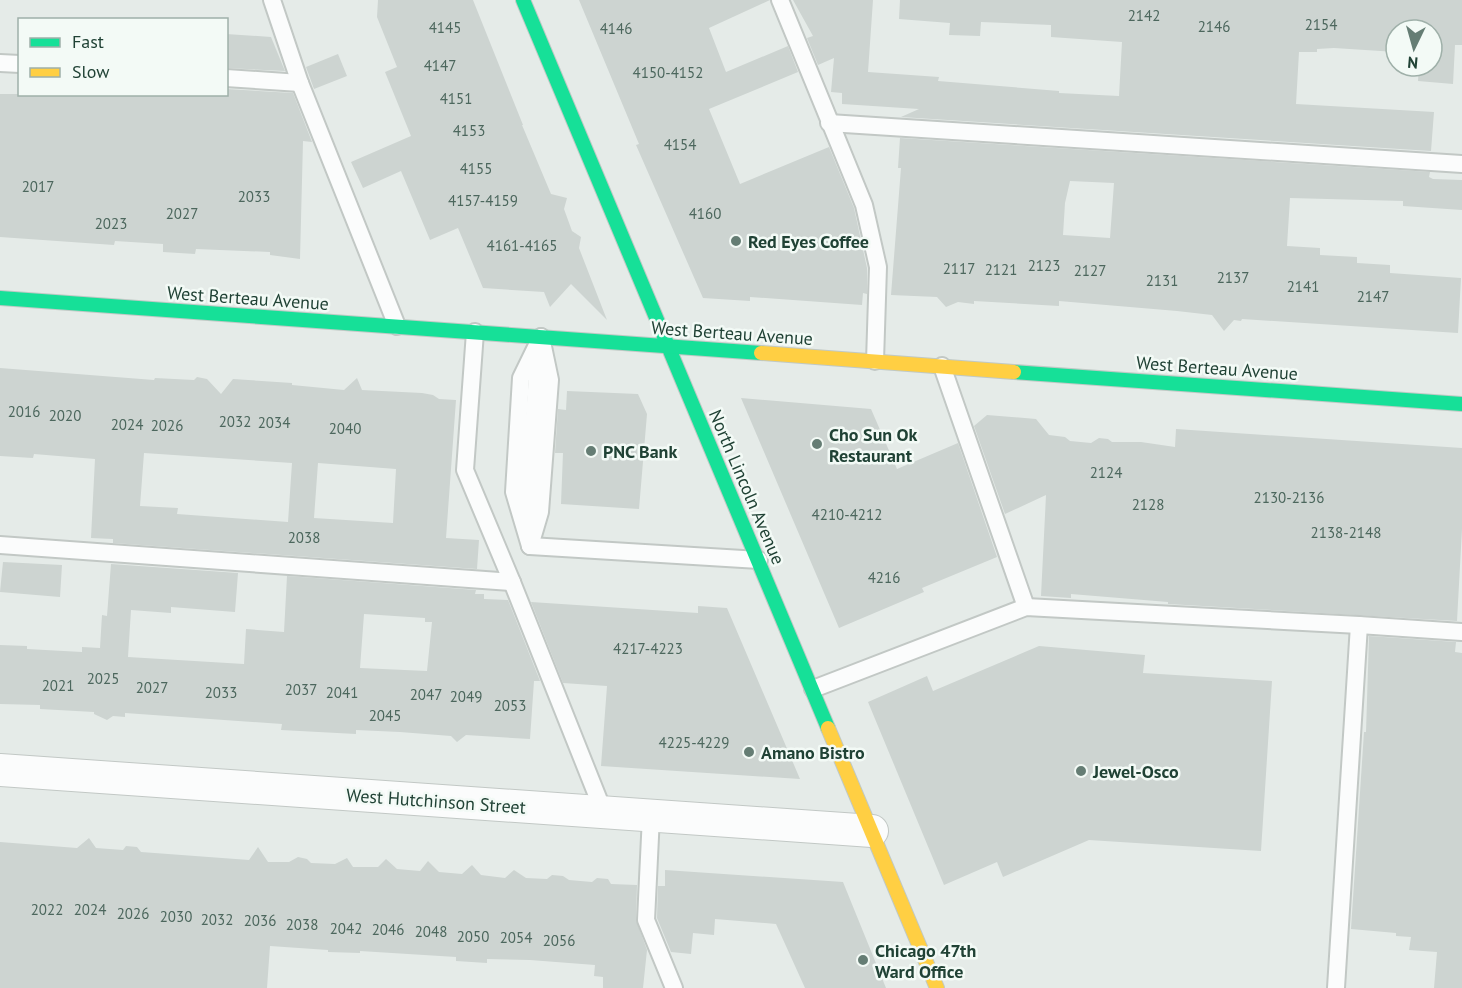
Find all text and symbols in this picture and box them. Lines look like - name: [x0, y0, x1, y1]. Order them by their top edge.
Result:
- house number: 2142: [1128, 6, 1160, 25]
- house number: 2154: [1305, 15, 1337, 34]
- house number: 2146: [1198, 17, 1230, 36]
- legend: [18, 18, 228, 96]
- house number: 4145: [429, 18, 461, 37]
- north arrow: [1384, 18, 1444, 78]
- house number: 4146: [600, 19, 632, 38]
- text: Fast: [72, 30, 104, 53]
- text: N: [1407, 53, 1419, 73]
- house number: 4147: [424, 56, 456, 75]
- text: Slow: [72, 60, 110, 83]
- house number: 4150-4152: [633, 63, 703, 82]
- house number: 4151: [440, 89, 472, 108]
- house number: 4153: [453, 121, 485, 140]
- house number: 4154: [664, 135, 696, 154]
- house number: 4155: [460, 159, 492, 178]
- house number: 2017: [22, 177, 54, 196]
- house number: 2033: [238, 187, 270, 206]
- house number: 4157-4159: [448, 191, 518, 210]
- house number: 2027: [166, 204, 198, 223]
- house number: 4160: [689, 204, 721, 223]
- house number: 2023: [95, 214, 127, 233]
- place label: Red Eyes Coffee: [748, 230, 869, 253]
- marker: Red Eyes Coffee: [729, 234, 743, 248]
- house number: 4161-4165: [487, 236, 557, 255]
- house number: 2123: [1028, 256, 1060, 275]
- house number: 2117: [943, 259, 975, 278]
- house number: 2121: [985, 260, 1017, 279]
- house number: 2127: [1074, 261, 1106, 280]
- house number: 2137: [1217, 268, 1249, 287]
- house number: 2131: [1146, 271, 1178, 290]
- house number: 2141: [1287, 277, 1319, 296]
- street label: West Berteau Avenue: [166, 281, 330, 315]
- house number: 2147: [1357, 287, 1389, 306]
- street label: West Berteau Avenue: [650, 316, 814, 350]
- street label: West Berteau Avenue: [1135, 351, 1299, 385]
- house number: 2016: [8, 402, 40, 421]
- house number: 2020: [49, 406, 81, 425]
- street label: North Lincoln Avenue: [704, 406, 790, 568]
- house number: 2032: [219, 412, 251, 431]
- house number: 2034: [258, 413, 290, 432]
- house number: 2024: [111, 415, 143, 434]
- house number: 2026: [151, 416, 183, 435]
- house number: 2040: [329, 419, 361, 438]
- place label: Cho Sun Ok Restaurant: [829, 423, 918, 467]
- marker: Cho Sun Ok Restaurant: [810, 437, 824, 451]
- place label: PNC Bank: [603, 440, 677, 463]
- marker: PNC Bank: [584, 444, 598, 458]
- house number: 2124: [1090, 463, 1122, 482]
- house number: 2130-2136: [1254, 488, 1324, 507]
- house number: 2128: [1132, 495, 1164, 514]
- house number: 4210-4212: [812, 505, 882, 524]
- house number: 2138-2148: [1311, 523, 1381, 542]
- house number: 2038: [288, 528, 320, 547]
- house number: 4216: [868, 568, 900, 587]
- house number: 4217-4223: [613, 639, 683, 658]
- house number: 2025: [87, 669, 119, 688]
- house number: 2021: [42, 676, 74, 695]
- house number: 2027: [136, 678, 168, 697]
- house number: 2037: [285, 680, 317, 699]
- house number: 2033: [205, 683, 237, 702]
- house number: 2041: [326, 683, 358, 702]
- house number: 2047: [410, 685, 442, 704]
- house number: 2049: [450, 687, 482, 706]
- house number: 2053: [494, 696, 526, 715]
- house number: 2045: [369, 706, 401, 725]
- house number: 4225-4229: [659, 733, 729, 752]
- place label: Amano Bistro: [761, 741, 865, 764]
- marker: Amano Bistro: [742, 745, 756, 759]
- place label: Jewel-Osco: [1092, 760, 1179, 783]
- marker: Jewel-Osco: [1074, 764, 1088, 778]
- street label: West Hutchinson Street: [345, 783, 527, 819]
- house number: 2022: [31, 900, 63, 919]
- house number: 2024: [74, 900, 106, 919]
- house number: 2026: [117, 904, 149, 923]
- house number: 2030: [160, 907, 192, 926]
- house number: 2032: [201, 910, 233, 929]
- house number: 2036: [244, 911, 276, 930]
- house number: 2038: [286, 915, 318, 934]
- house number: 2042: [330, 919, 362, 938]
- house number: 2046: [372, 920, 404, 939]
- house number: 2048: [415, 922, 447, 941]
- house number: 2050: [457, 927, 489, 946]
- house number: 2054: [500, 928, 532, 947]
- house number: 2056: [543, 931, 575, 950]
- place label: Chicago 47th Ward Office: [875, 939, 976, 983]
- marker: Chicago 47th Ward Office: [856, 953, 870, 967]

